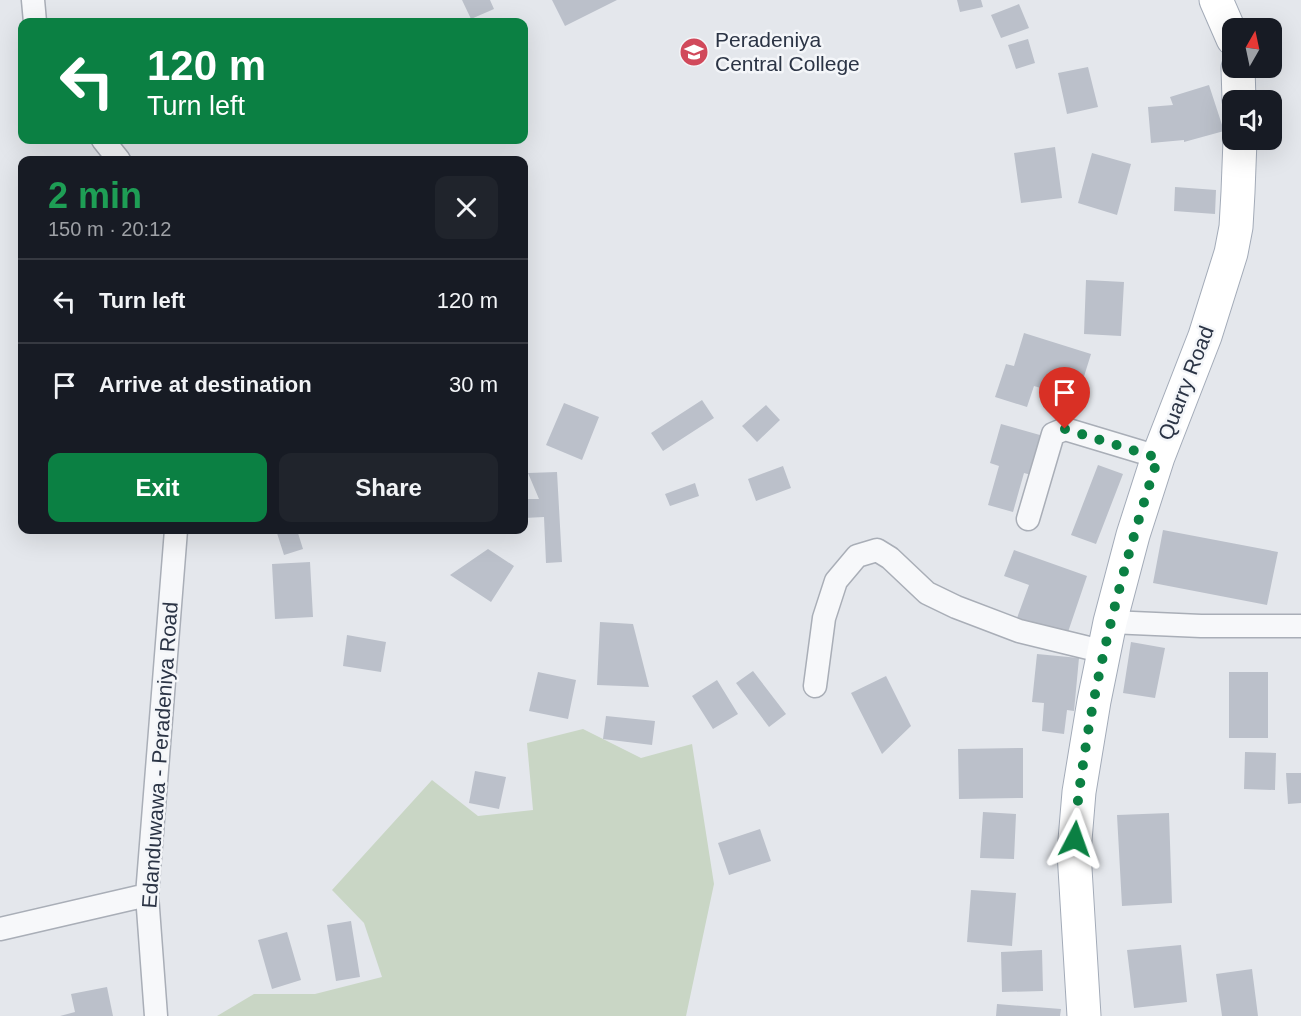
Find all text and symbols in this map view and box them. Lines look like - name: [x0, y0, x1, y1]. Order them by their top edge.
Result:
- north arrow: [1222, 18, 1282, 78]
- map controls: [1222, 18, 1282, 150]
- place label: Peradeniya Central College: [715, 28, 860, 75]
- school or university icon: Peradeniya Central College: [678, 36, 710, 68]
- icon: left: [48, 42, 126, 120]
- text: 120 m: [147, 42, 266, 89]
- button: sound: [1222, 90, 1282, 150]
- text: Turn left: [147, 91, 245, 121]
- text: 2 min: [48, 175, 142, 216]
- button: close: [435, 176, 498, 239]
- text: 150 m · 20:12: [48, 218, 171, 240]
- icon: left: [48, 285, 81, 318]
- text: Turn left: [99, 288, 185, 313]
- text: 120 m: [437, 288, 498, 313]
- street label: Quarry Road: [1153, 323, 1218, 443]
- pin: [1039, 367, 1090, 429]
- icon: arrive: [48, 369, 81, 402]
- text: Arrive at destination: [99, 372, 312, 397]
- text: 30 m: [449, 372, 498, 397]
- icon: arrive: [1048, 376, 1081, 409]
- button: Exit: [48, 453, 267, 522]
- button: Share: [279, 453, 498, 522]
- street label: Edanduwawa - Peradeniya Road: [137, 601, 182, 909]
- position arrow: [1043, 807, 1107, 871]

